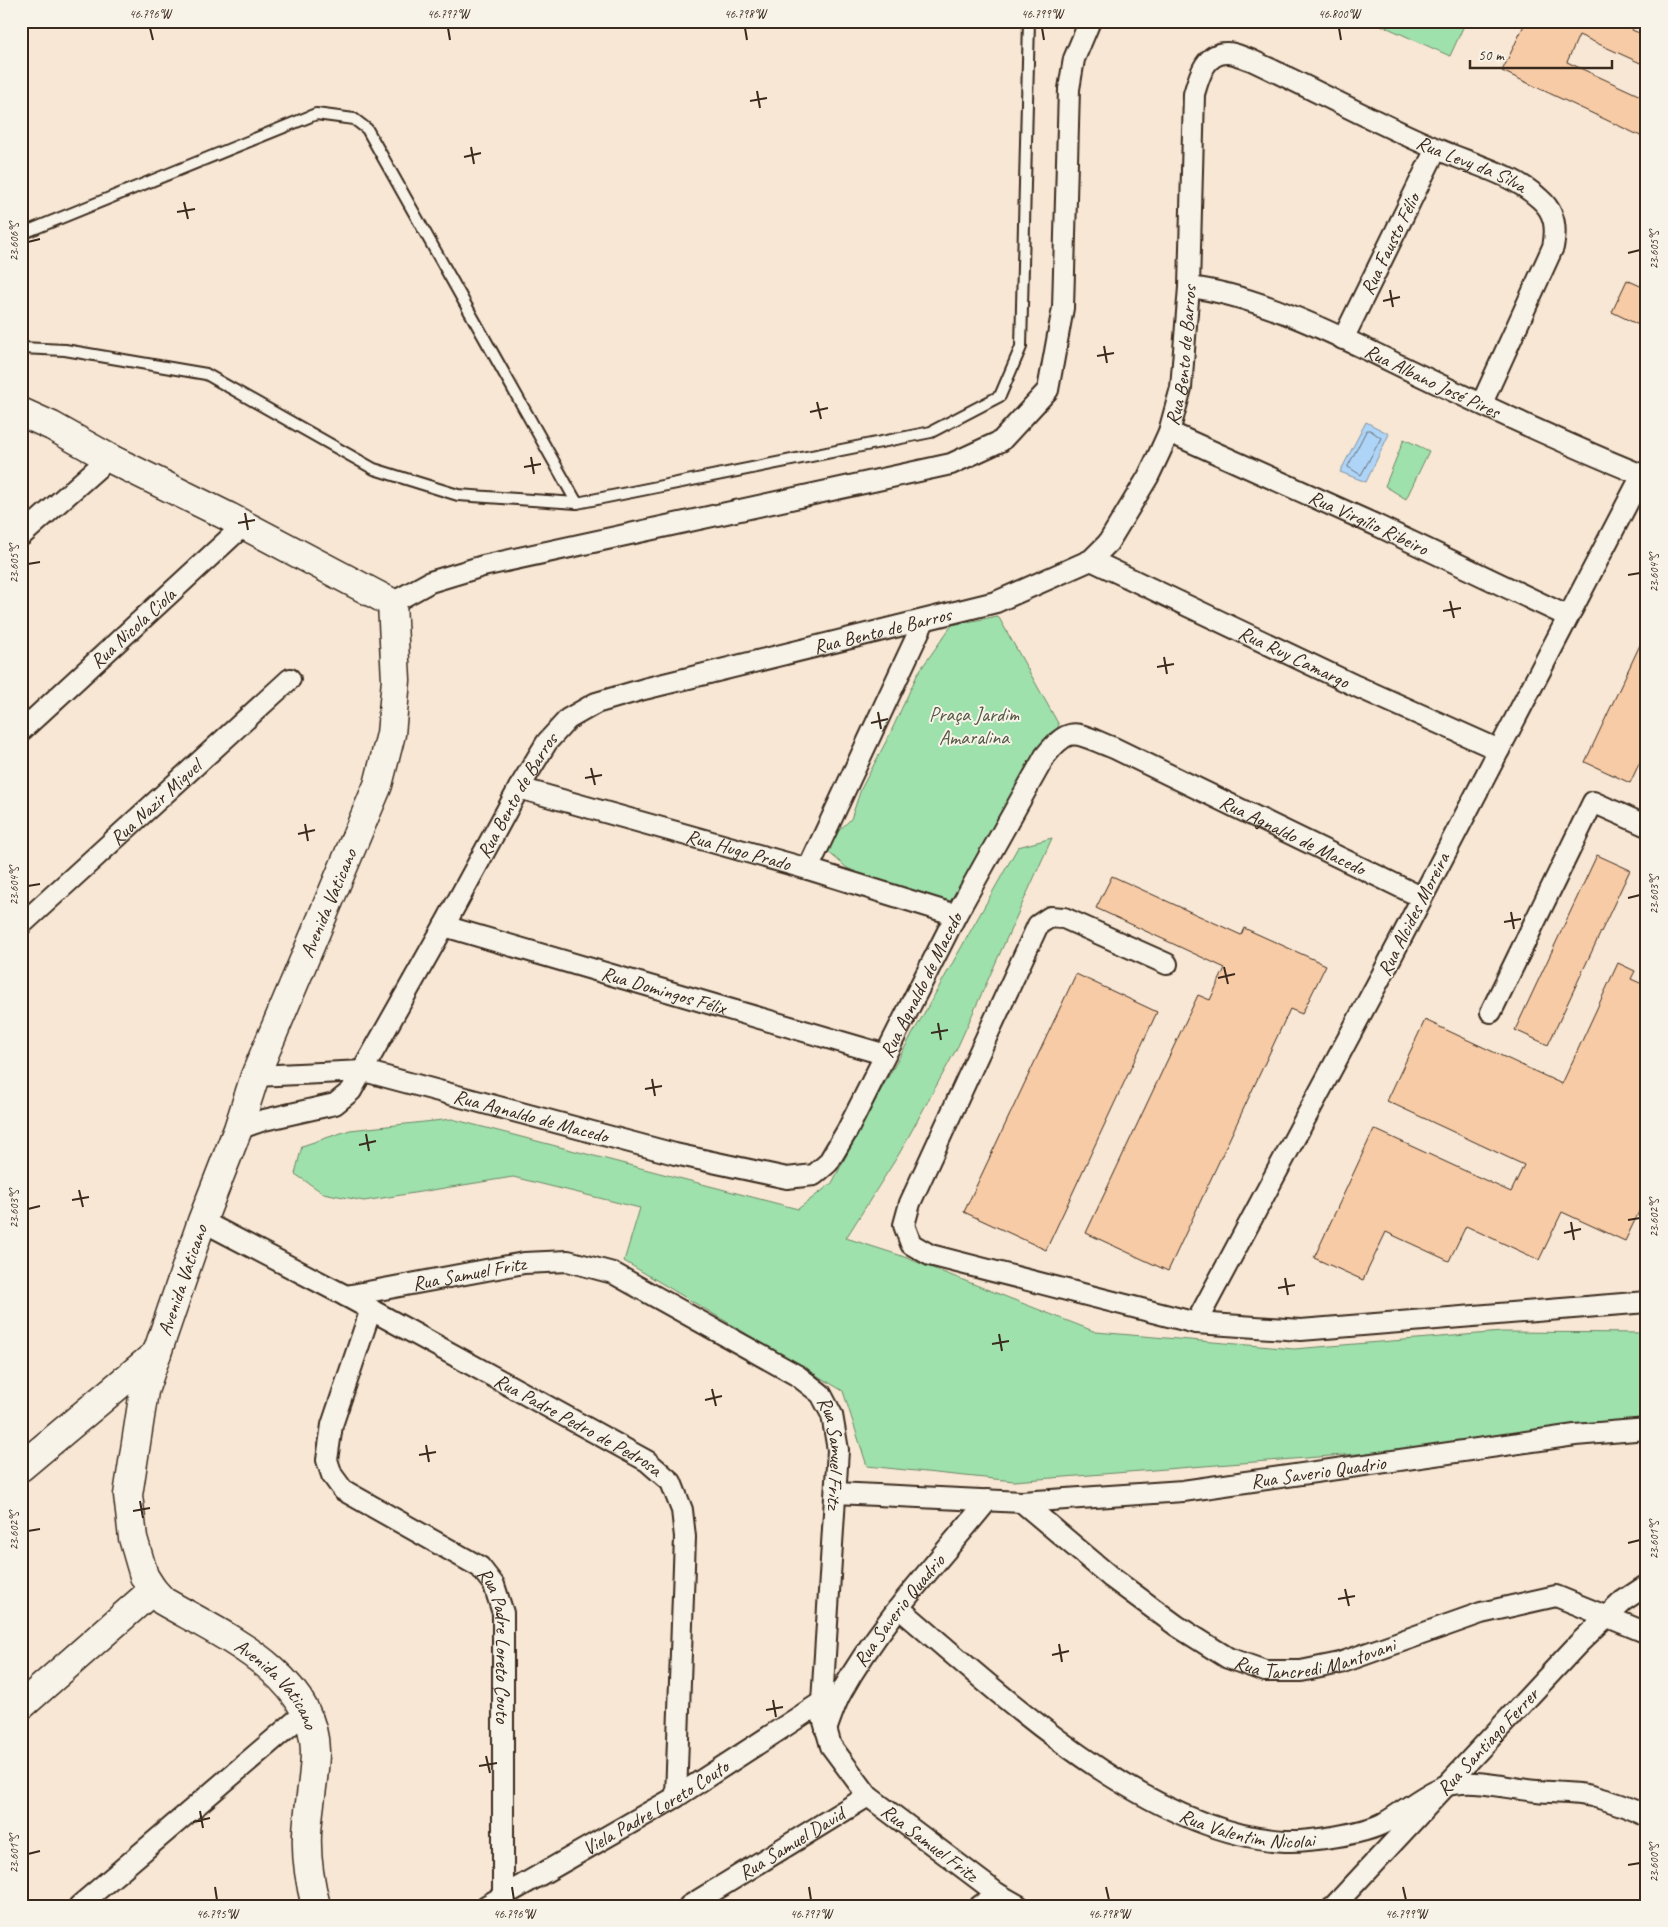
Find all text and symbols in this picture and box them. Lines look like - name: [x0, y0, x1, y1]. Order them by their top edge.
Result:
- text: 46.796°W: [129, 6, 173, 22]
- text: 46.797°W: [427, 6, 471, 22]
- text: 46.798°W: [724, 6, 768, 22]
- text: 46.799°W: [1021, 6, 1065, 22]
- text: 46.800°W: [1318, 6, 1362, 22]
- scale bar: [1470, 38, 1613, 70]
- text: 50 m: [1478, 46, 1505, 65]
- street label: Rua Levy da Silva: [1413, 130, 1533, 199]
- street label: Rua Fausto Félio: [1355, 187, 1426, 299]
- text: 23.606°S: [6, 221, 22, 261]
- text: 23.605°S: [1646, 229, 1662, 269]
- street label: Rua Bento de Barros: [1159, 282, 1202, 428]
- street label: Rua Albano José Pires: [1361, 338, 1506, 425]
- street label: Rua Virgílio Ribeiro: [1305, 484, 1433, 561]
- text: 23.605°S: [6, 543, 22, 583]
- text: 23.604°S: [1646, 552, 1662, 592]
- street label: Rua Nicola Ciola: [85, 581, 182, 674]
- street label: Rua Bento de Barros: [811, 601, 956, 660]
- street label: Rua Ruy Camargo: [1235, 620, 1354, 694]
- park label: Praça Jardim Amaralina: [929, 702, 1020, 750]
- street label: Rua Bento de Barros: [471, 726, 564, 863]
- street label: Rua Nazir Miguel: [105, 752, 209, 851]
- street label: Rua Agnaldo de Macedo: [1216, 789, 1371, 882]
- street label: Rua Hugo Prado: [683, 823, 794, 877]
- street label: Avenida Vaticano: [294, 844, 363, 961]
- street label: Rua Alcides Moreira: [1372, 847, 1456, 980]
- text: 23.604°S: [6, 865, 22, 905]
- text: 23.603°S: [1646, 874, 1662, 914]
- street label: Rua Agnaldo de Macedo: [874, 907, 969, 1062]
- street label: Rua Domingos Félix: [599, 961, 731, 1021]
- street label: Rua Agnaldo de Macedo: [451, 1084, 613, 1149]
- text: 23.603°S: [6, 1188, 22, 1228]
- text: 23.602°S: [1646, 1197, 1662, 1237]
- street label: Avenida Vaticano: [152, 1220, 213, 1339]
- street label: Rua Samuel Fritz: [410, 1251, 529, 1296]
- street label: Rua Padre Pedro de Pedrosa: [490, 1368, 669, 1483]
- street label: Rua Samuel Fritz: [811, 1392, 851, 1512]
- street label: Rua Saverio Quadrio: [1249, 1450, 1388, 1494]
- text: 23.602°S: [6, 1510, 22, 1550]
- text: 23.601°S: [1646, 1519, 1662, 1559]
- street label: Rua Saverio Quadrio: [848, 1548, 951, 1672]
- street label: Rua Padre Loreto Couto: [472, 1562, 515, 1724]
- street label: Rua Tancredi Mantovani: [1231, 1632, 1401, 1684]
- street label: Avenida Vaticano: [230, 1633, 324, 1733]
- street label: Rua Santiago Ferrer: [1431, 1681, 1545, 1801]
- street label: Viela Padre Loreto Couto: [578, 1753, 735, 1861]
- street label: Rua Samuel Fritz: [876, 1798, 984, 1888]
- street label: Rua Samuel David: [734, 1800, 852, 1886]
- street label: Rua Valentim Nicolai: [1176, 1803, 1318, 1854]
- text: 23.601°S: [6, 1833, 22, 1873]
- text: 23.600°S: [1646, 1842, 1662, 1882]
- text: 46.795°W: [196, 1906, 240, 1922]
- text: 46.796°W: [493, 1906, 537, 1922]
- text: 46.797°W: [790, 1906, 834, 1922]
- text: 46.798°W: [1088, 1906, 1132, 1922]
- text: 46.799°W: [1385, 1906, 1429, 1922]

